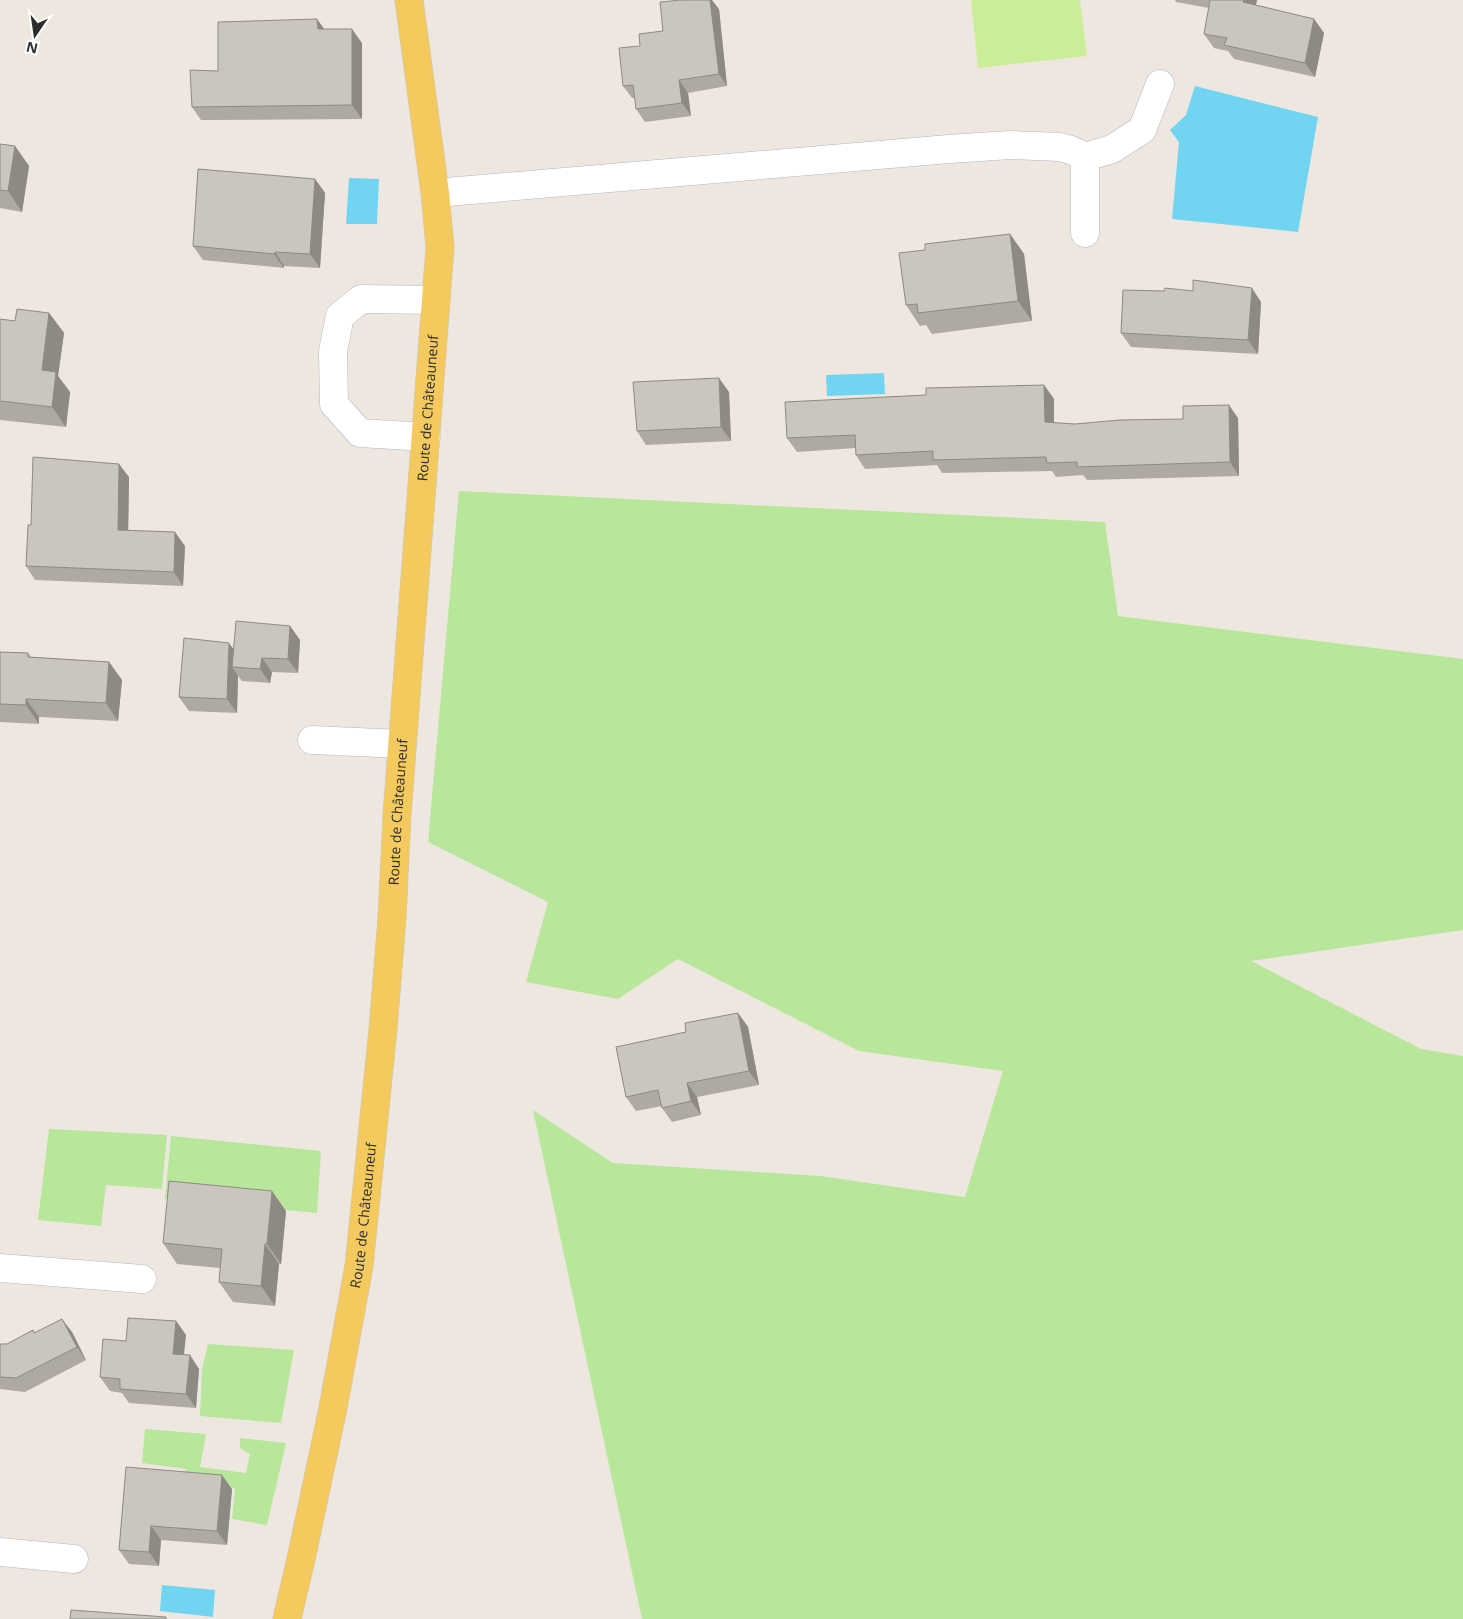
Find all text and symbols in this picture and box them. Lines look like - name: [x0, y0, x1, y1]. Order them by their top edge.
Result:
- north arrow: [10, 10, 60, 60]
- text: N: [24, 38, 40, 59]
- street label: Route de Châteauneuf: [412, 333, 442, 482]
- street label: Route de Châteauneuf: [384, 737, 412, 886]
- street label: Route de Châteauneuf: [345, 1140, 381, 1290]

